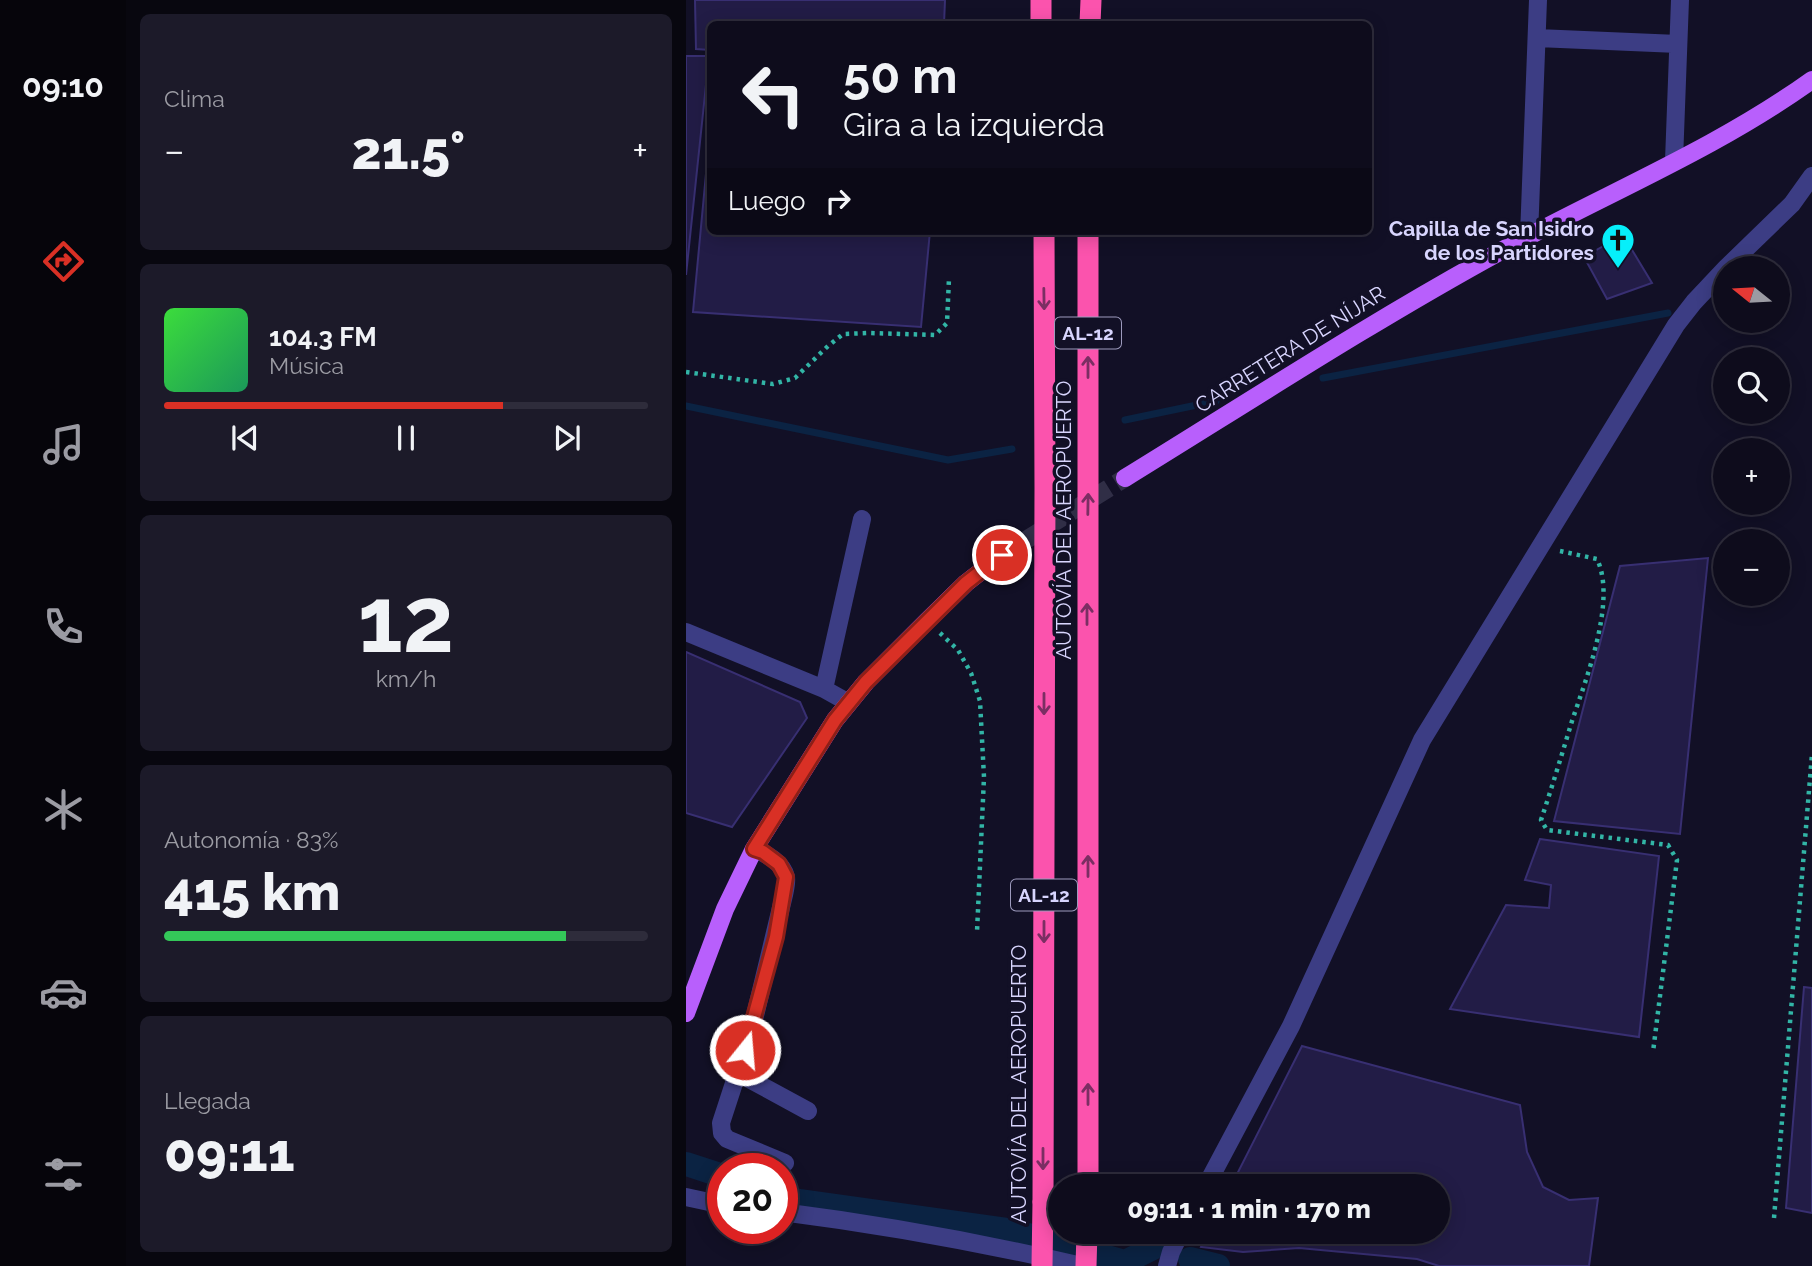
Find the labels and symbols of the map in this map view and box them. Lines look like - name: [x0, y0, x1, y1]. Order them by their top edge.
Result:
- place label: Capilla de San Isidro de los Partidores: [1389, 216, 1594, 265]
- church icon: Capilla de San Isidro de los Partidores: [1599, 221, 1637, 270]
- north arrow: [1713, 256, 1790, 332]
- street label: CARRETERA DE NÍJAR: [1191, 280, 1389, 418]
- one-way arrow: [1037, 287, 1051, 310]
- road number: AL-12: [1055, 318, 1121, 348]
- one-way arrow: [1082, 356, 1095, 379]
- street label: AUTOVÍA DEL AEROPUERTO: [1051, 380, 1076, 660]
- one-way arrow: [1081, 493, 1095, 516]
- pin: [972, 525, 1032, 585]
- one-way arrow: [1080, 603, 1094, 626]
- one-way arrow: [1037, 693, 1051, 716]
- one-way arrow: [1081, 855, 1094, 878]
- road number: AL-12: [1011, 880, 1077, 911]
- one-way arrow: [1037, 920, 1051, 943]
- street label: AUTOVÍA DEL AEROPUERTO: [1006, 944, 1031, 1224]
- position arrow: [708, 1013, 782, 1087]
- one-way arrow: [1081, 1083, 1095, 1106]
- one-way arrow: [1036, 1148, 1050, 1171]
- speed limit sign: 20: [707, 1153, 798, 1244]

